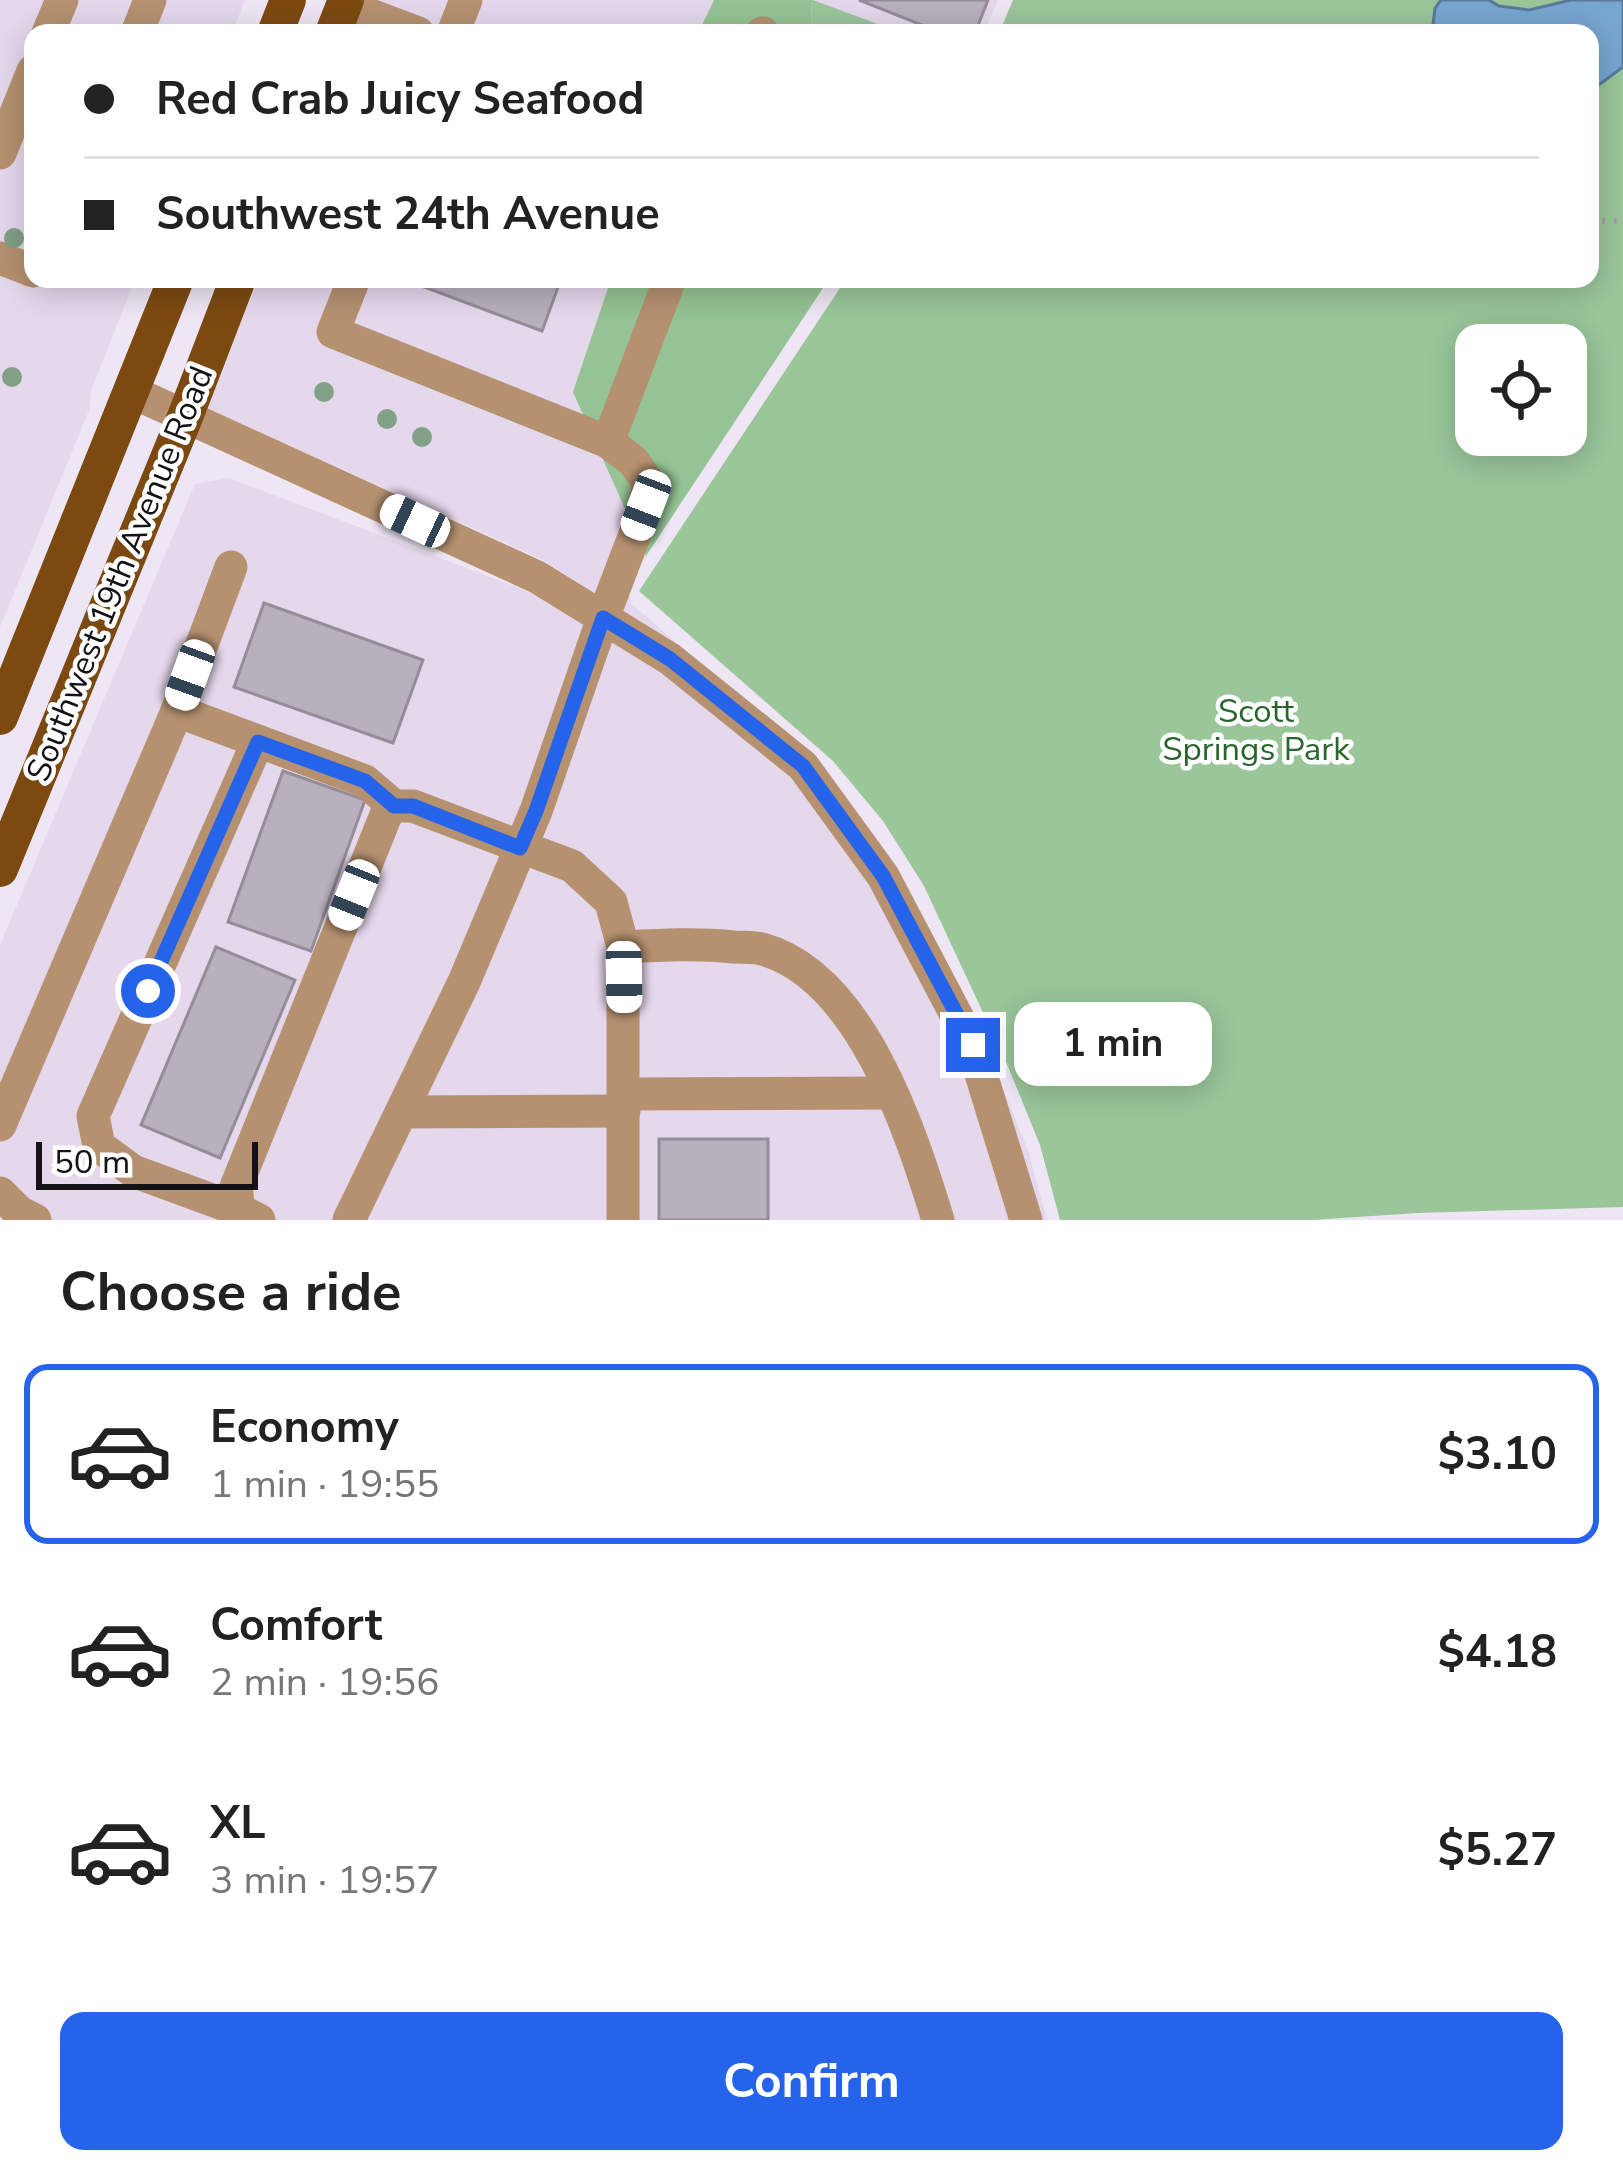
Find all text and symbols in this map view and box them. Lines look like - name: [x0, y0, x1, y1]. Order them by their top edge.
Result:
- text: Red Crab Juicy Seafood: [156, 69, 645, 130]
- text: Southwest 24th Avenue: [156, 184, 660, 245]
- map controls: [1455, 324, 1587, 456]
- button: locate: [1455, 324, 1587, 456]
- street label: Southwest 19th Avenue Road: [16, 360, 224, 788]
- car: [616, 465, 676, 545]
- car: [375, 489, 455, 553]
- car: [161, 635, 219, 715]
- park label: Scott Springs Park: [1162, 689, 1350, 772]
- car: [324, 855, 384, 935]
- car: [605, 941, 643, 1013]
- route start: [121, 964, 175, 1018]
- callout: 1 min: [1015, 1003, 1213, 1087]
- text: 1 min: [1063, 1017, 1163, 1070]
- route end: [946, 1018, 1000, 1072]
- scale bar: [36, 1136, 258, 1189]
- text: 50 m: [54, 1140, 130, 1185]
- text: Choose a ride: [60, 1255, 401, 1329]
- text: Economy: [210, 1397, 399, 1458]
- icon: car: [66, 1400, 174, 1508]
- text: $3.10: [1438, 1424, 1557, 1485]
- text: 1 min · 19:55: [210, 1458, 439, 1511]
- text: Comfort: [210, 1595, 382, 1656]
- icon: car: [66, 1598, 174, 1706]
- text: $4.18: [1438, 1622, 1557, 1683]
- text: 2 min · 19:56: [210, 1656, 439, 1709]
- text: XL: [210, 1793, 266, 1854]
- icon: car: [66, 1796, 174, 1904]
- text: $5.27: [1438, 1820, 1557, 1881]
- text: 3 min · 19:57: [210, 1854, 439, 1907]
- button: Confirm: [60, 2012, 1563, 2150]

